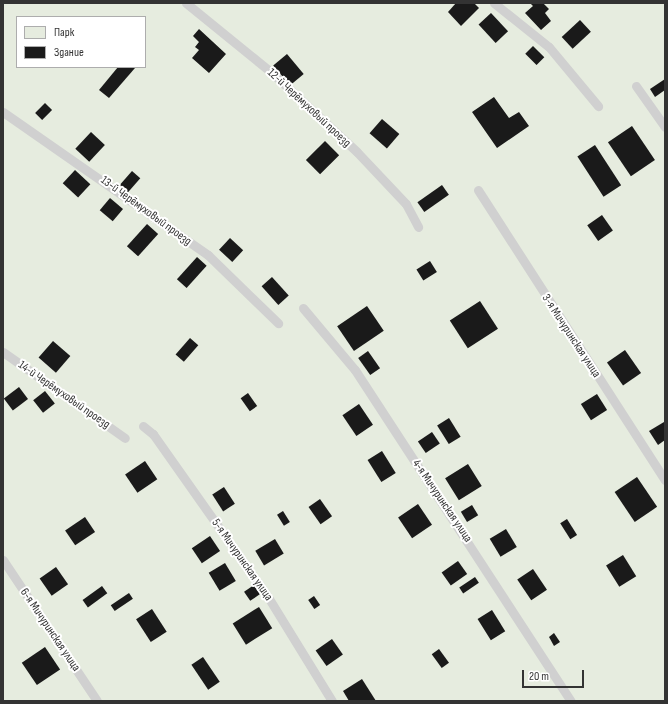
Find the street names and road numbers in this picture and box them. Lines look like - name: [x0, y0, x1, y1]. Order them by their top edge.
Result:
- street label: 12-й Черёмуховый проезд: [264, 66, 354, 150]
- street label: 13-й Черёмуховый проезд: [98, 173, 194, 249]
- street label: 3-я Мичуринская улица: [539, 292, 603, 380]
- street label: 14-й Черёмуховый проезд: [15, 358, 113, 432]
- street label: 4-я Мичуринская улица: [409, 457, 475, 545]
- street label: 5-я Мичуринская улица: [208, 516, 276, 604]
- street label: 6-я Мичуринская улица: [17, 586, 83, 674]

